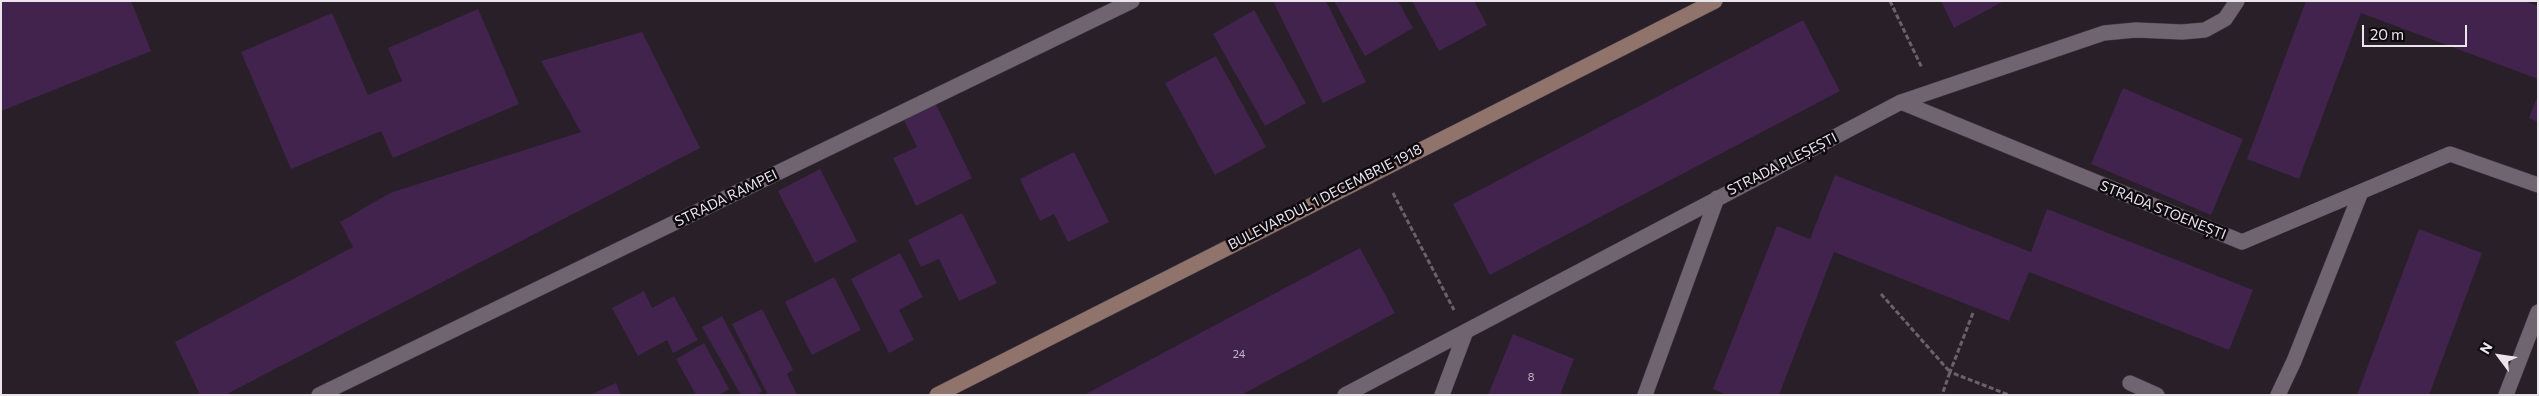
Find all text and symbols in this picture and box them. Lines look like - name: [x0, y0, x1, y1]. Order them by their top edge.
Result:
- scale bar: [2364, 15, 2469, 47]
- text: 20 m: [2370, 25, 2404, 43]
- street label: STRADA PLEȘEȘTI: [1724, 129, 1840, 199]
- street label: BULEVARDUL 1 DECEMBRIE 1918: [1225, 141, 1425, 253]
- street label: STRADA RAMPEI: [672, 166, 780, 230]
- street label: STRADA STOENEȘTI: [2098, 177, 2228, 243]
- north arrow: [2474, 331, 2524, 381]
- text: N: [2476, 339, 2496, 357]
- house number: 24: [1233, 347, 1245, 361]
- house number: 8: [1528, 370, 1534, 384]

